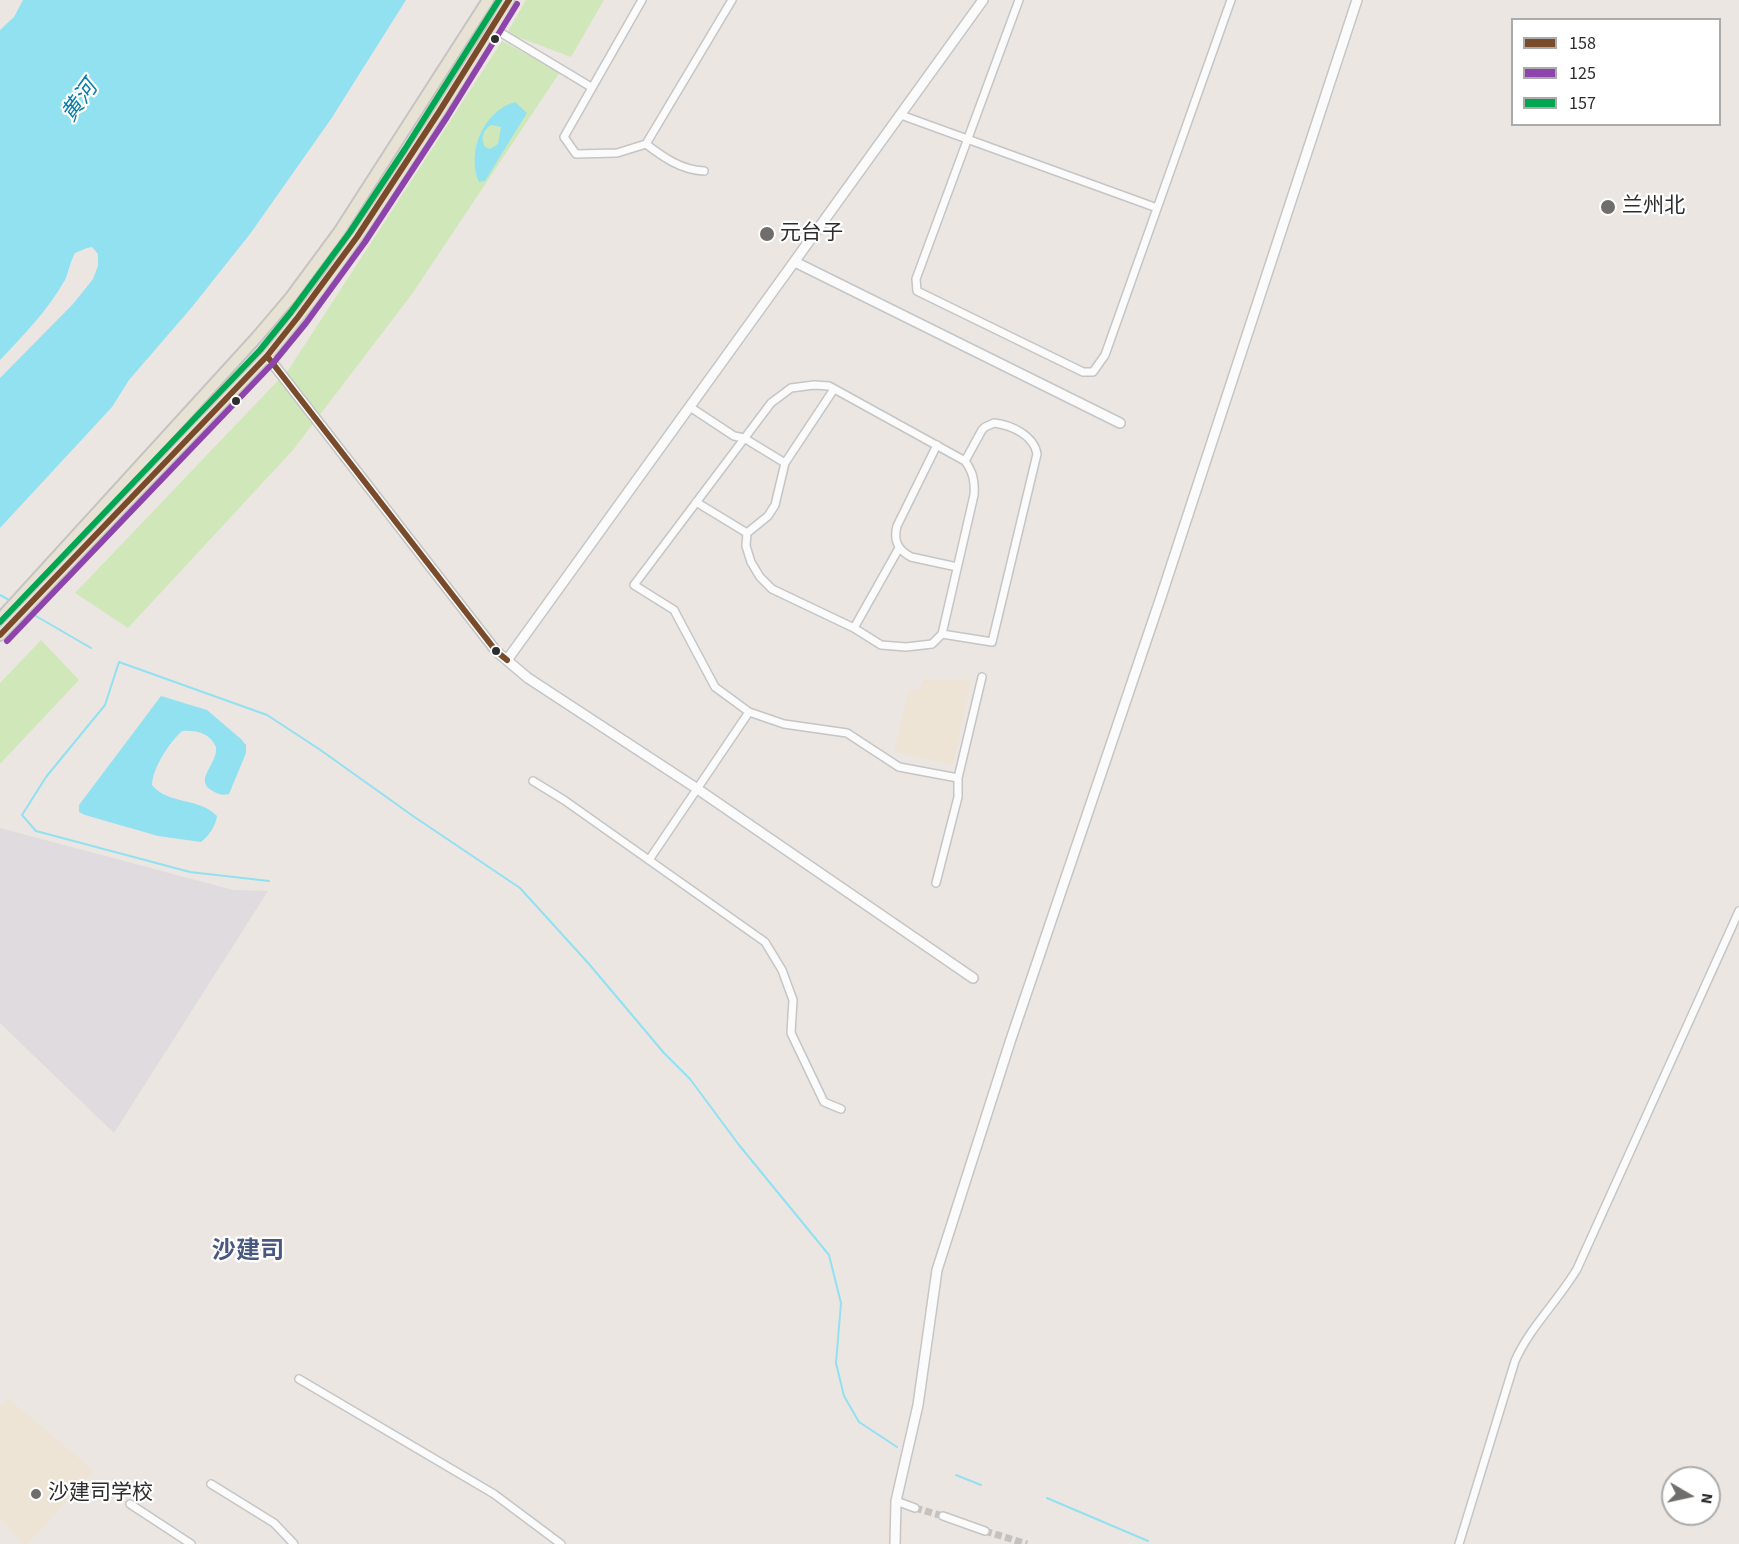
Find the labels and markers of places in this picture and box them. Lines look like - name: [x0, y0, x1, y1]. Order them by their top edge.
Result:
- unlabelled marker: [489, 33, 501, 45]
- place label: 兰州北: [1622, 194, 1685, 220]
- marker: 兰州北: [1599, 198, 1617, 216]
- place label: 元台子: [780, 221, 843, 247]
- marker: 元台子: [758, 225, 776, 243]
- unlabelled marker: [230, 395, 242, 407]
- unlabelled marker: [490, 645, 502, 657]
- place label: 沙建司学校: [48, 1481, 153, 1507]
- marker: 沙建司学校: [29, 1487, 43, 1501]

